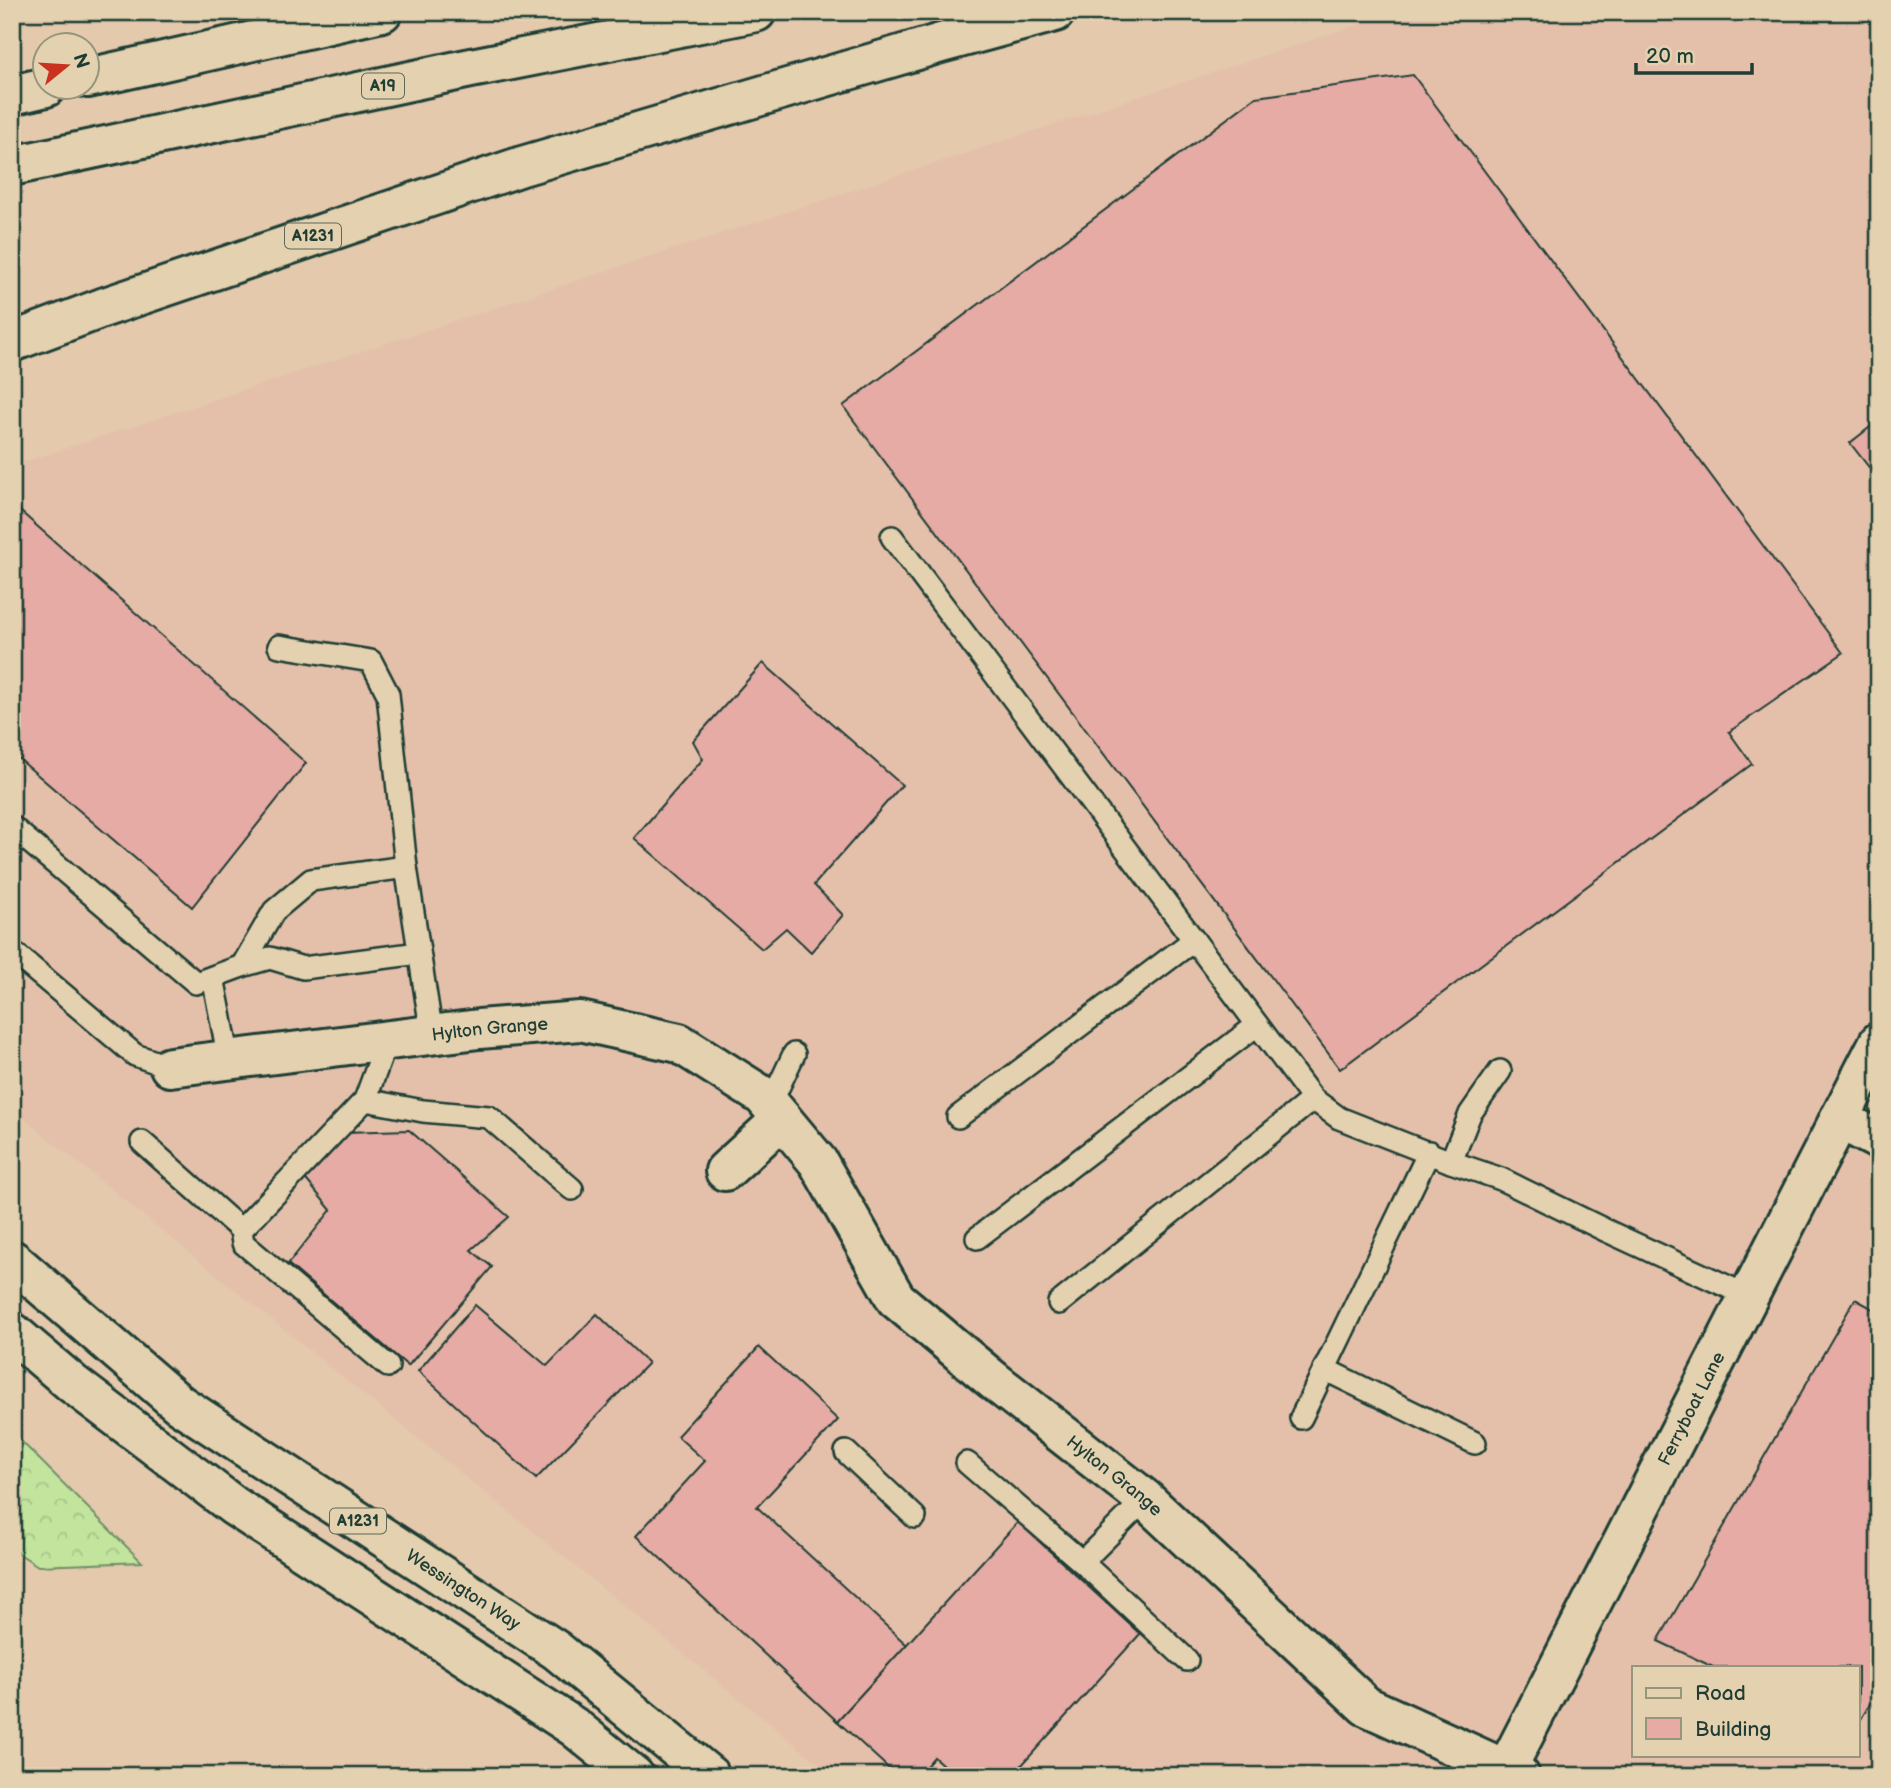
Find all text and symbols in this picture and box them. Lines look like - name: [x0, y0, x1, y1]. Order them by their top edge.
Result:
- north arrow: [32, 32, 102, 102]
- scale bar: [1636, 32, 1751, 76]
- text: 20 m: [1646, 44, 1694, 69]
- text: N: [68, 51, 94, 72]
- road number: A19: [362, 74, 404, 99]
- road number: A1231: [285, 224, 341, 248]
- street label: Hylton Grange: [430, 1013, 549, 1045]
- street label: Ferryboat Lane: [1654, 1348, 1729, 1469]
- street label: Hylton Grange: [1062, 1431, 1167, 1521]
- road number: A1231: [330, 1508, 386, 1534]
- street label: Wessington Way: [402, 1545, 525, 1635]
- legend: [1632, 1666, 1860, 1756]
- text: Road: [1695, 1681, 1746, 1706]
- text: Building: [1695, 1717, 1771, 1742]

